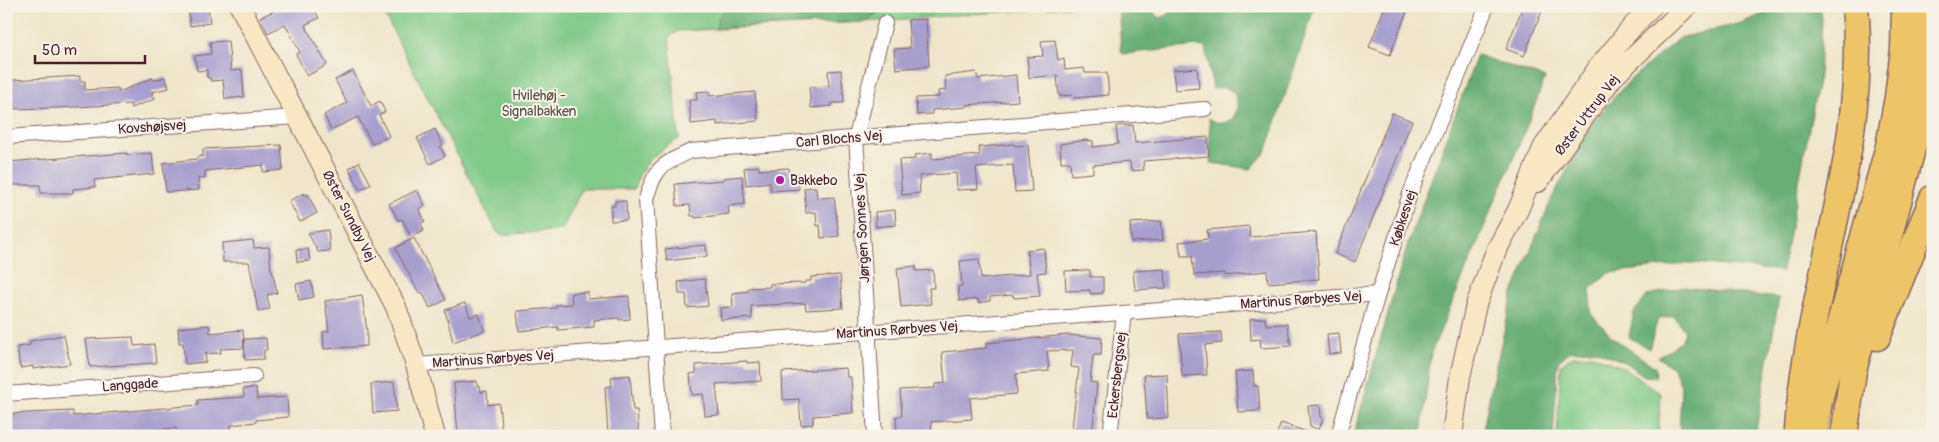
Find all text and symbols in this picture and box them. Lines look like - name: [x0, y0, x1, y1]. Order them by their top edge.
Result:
- scale bar: [35, 32, 145, 64]
- text: 50 m: [42, 41, 77, 60]
- street label: Øster Uttrup Vej: [1551, 71, 1623, 159]
- park label: Hvilehøj - Signalbakken: [501, 87, 577, 120]
- street label: Kovshøjsvej: [117, 116, 187, 138]
- street label: Carl Blochs Vej: [795, 127, 883, 151]
- street label: Øster Sundby Vej: [319, 168, 379, 264]
- place label: Bakkebo: [790, 172, 838, 189]
- street label: Jørgen Sonnes Vej: [851, 173, 873, 283]
- marker: Bakkebo: [774, 174, 786, 186]
- street label: Købkesvej: [1386, 188, 1420, 248]
- street label: Martinus Rørbyes Vej: [1240, 287, 1362, 313]
- street label: Martinus Rørbyes Vej: [836, 317, 958, 343]
- street label: Eckersbergsvej: [1104, 331, 1130, 419]
- street label: Martinus Rørbyes Vej: [432, 346, 554, 372]
- street label: Langgade: [101, 375, 159, 395]

